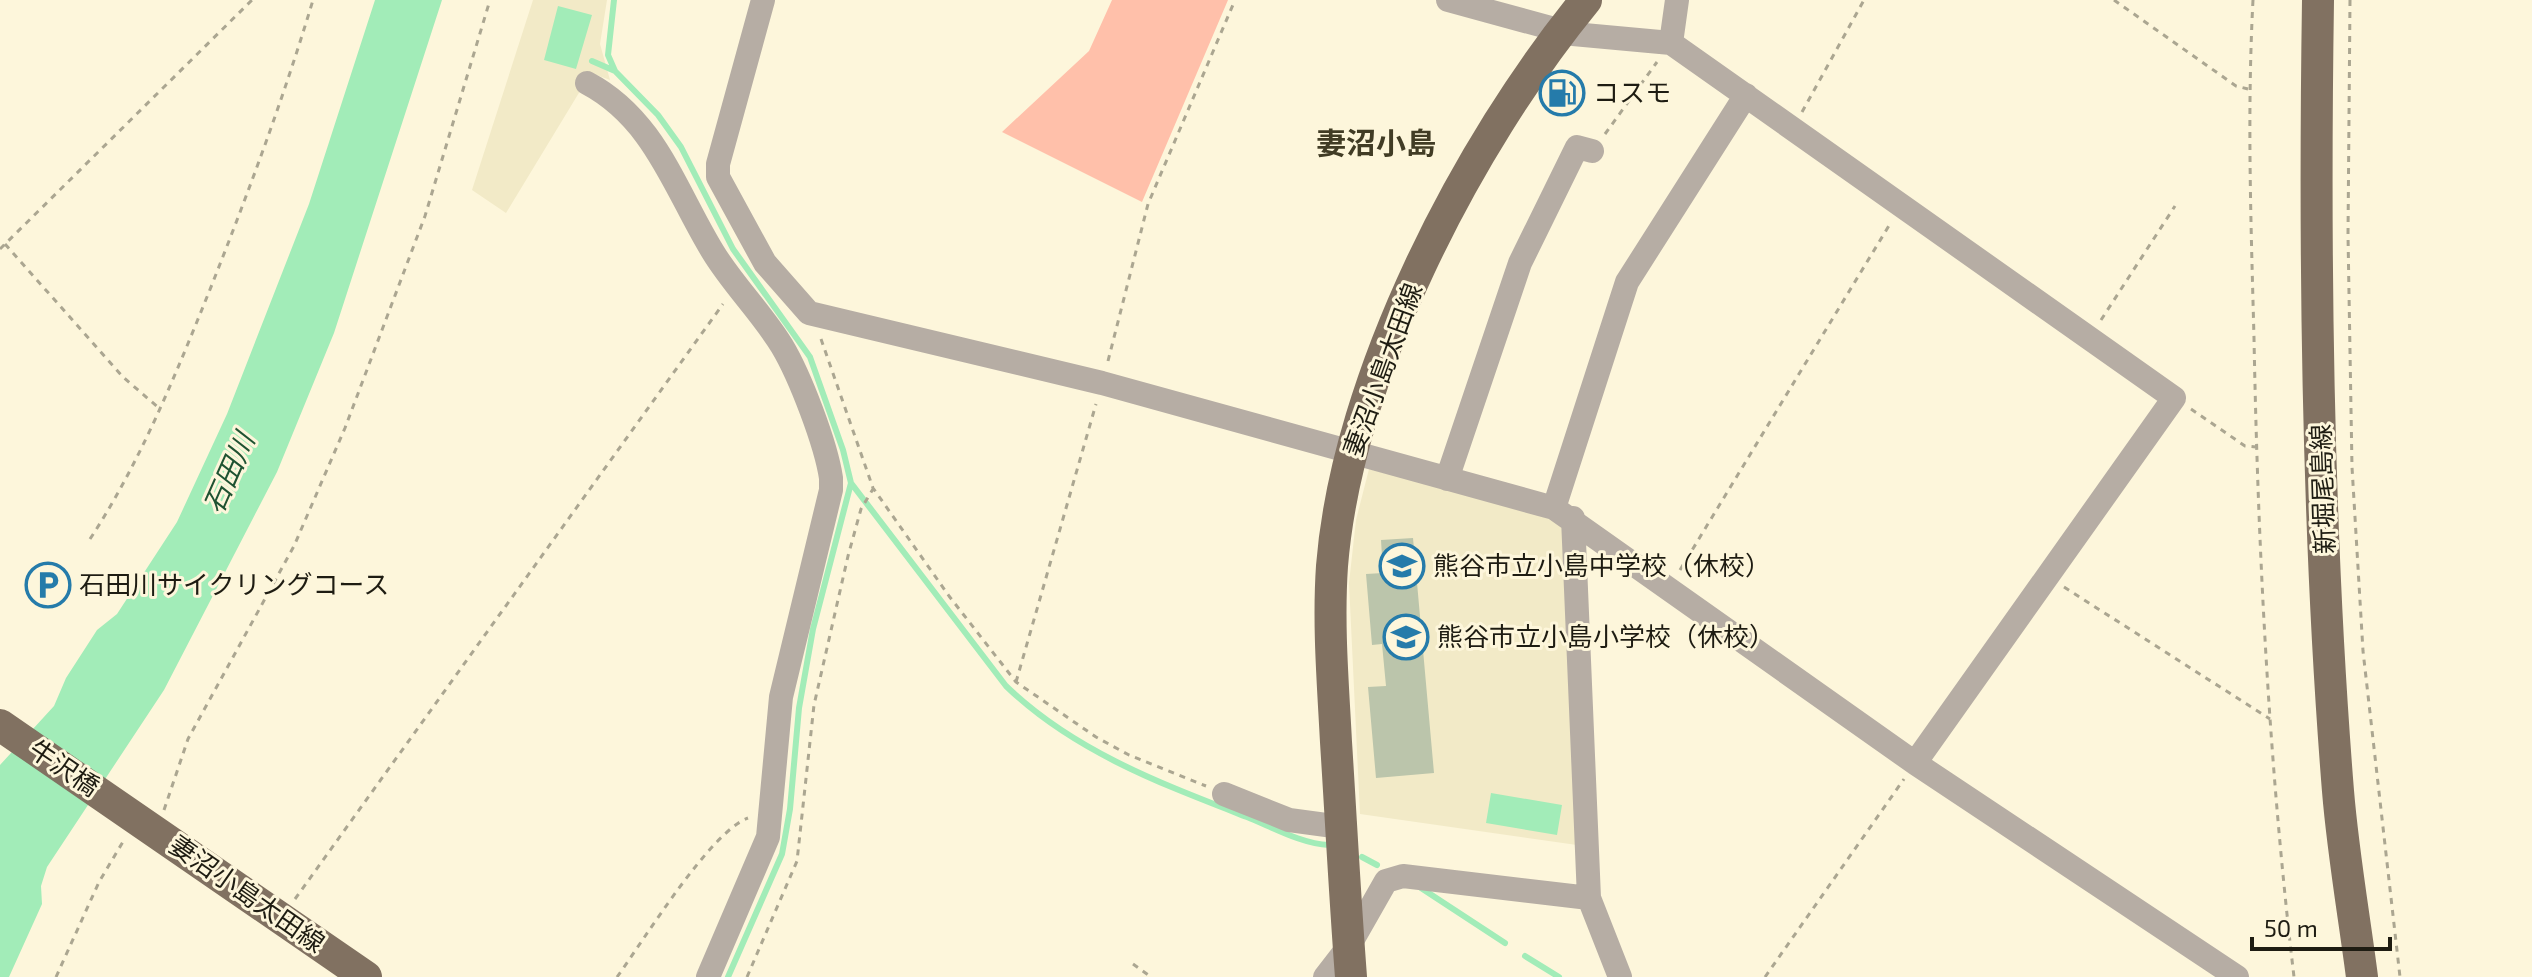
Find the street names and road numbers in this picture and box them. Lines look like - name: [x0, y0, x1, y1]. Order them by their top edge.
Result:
- street label: 妻沼小島太田線: [1336, 279, 1427, 460]
- street label: 新堀尾島線: [2304, 424, 2339, 555]
- street label: 牛沢橋: [24, 732, 106, 801]
- street label: 妻沼小島太田線: [164, 828, 331, 958]

